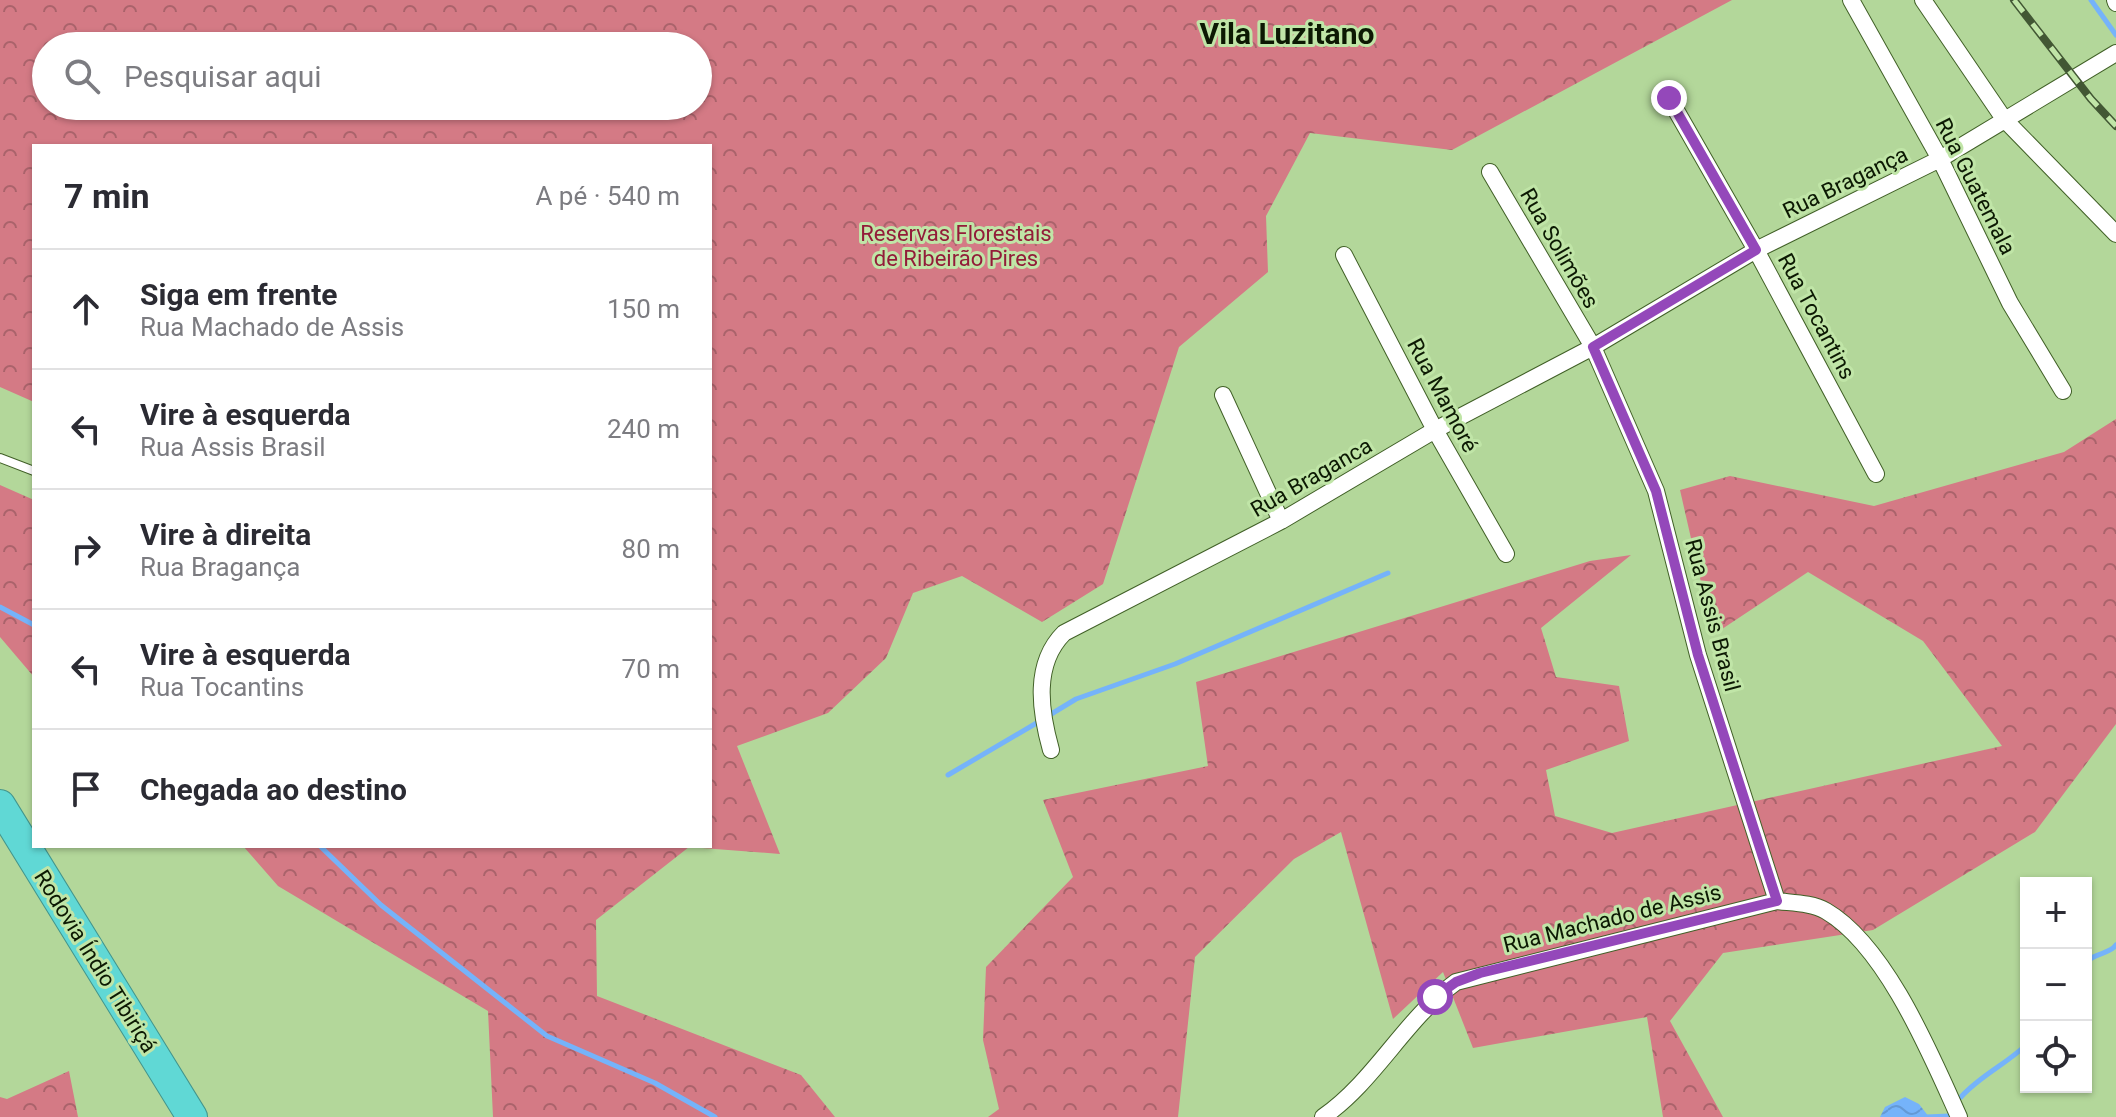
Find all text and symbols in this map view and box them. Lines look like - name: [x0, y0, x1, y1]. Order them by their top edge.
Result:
- district label: Vila Luzitano: [1200, 16, 1374, 51]
- search box: [32, 32, 712, 120]
- icon: search: [60, 54, 104, 98]
- text: Pesquisar aqui: [124, 59, 322, 94]
- route end: [1651, 80, 1687, 116]
- street label: Rua Guatemala: [1930, 114, 2021, 259]
- street label: Rua Bragança: [1779, 141, 1912, 223]
- text: 7 min: [64, 176, 149, 216]
- text: A pé · 540 m: [535, 181, 680, 211]
- street label: Rua Solimões: [1515, 184, 1604, 313]
- park label: Reservas Florestais de Ribeirão Pires: [860, 221, 1052, 271]
- street label: Rua Tocantins: [1773, 249, 1860, 383]
- text: Siga em frente: [140, 277, 338, 312]
- icon: ahead: [64, 287, 108, 331]
- text: 150 m: [607, 294, 680, 324]
- text: Rua Machado de Assis: [140, 312, 404, 342]
- street label: Rua Mamoré: [1402, 334, 1483, 456]
- text: Vire à esquerda: [140, 397, 351, 432]
- icon: left: [64, 407, 108, 451]
- text: 240 m: [607, 414, 680, 444]
- text: Rua Assis Brasil: [140, 432, 326, 462]
- street label: Rua Braganca: [1246, 433, 1376, 522]
- text: Vire à direita: [140, 517, 311, 552]
- icon: right: [64, 527, 108, 571]
- text: 80 m: [622, 534, 680, 564]
- street label: Rua Assis Brasil: [1680, 536, 1745, 694]
- text: Rua Bragança: [140, 552, 300, 582]
- text: Vire à esquerda: [140, 637, 351, 672]
- icon: left: [64, 647, 108, 691]
- text: 70 m: [622, 654, 680, 684]
- text: Rua Tocantins: [140, 672, 304, 702]
- icon: arrive: [64, 767, 108, 811]
- text: Chegada ao destino: [140, 772, 407, 807]
- street label: Rodovia Índio Tibiriçá: [29, 865, 162, 1057]
- map controls: [2020, 877, 2092, 1093]
- button: +: [2020, 877, 2092, 949]
- street label: Rua Machado de Assis: [1501, 879, 1724, 958]
- button: −: [2020, 949, 2092, 1021]
- route start: [1417, 979, 1453, 1015]
- button: locate: [2020, 1021, 2092, 1093]

